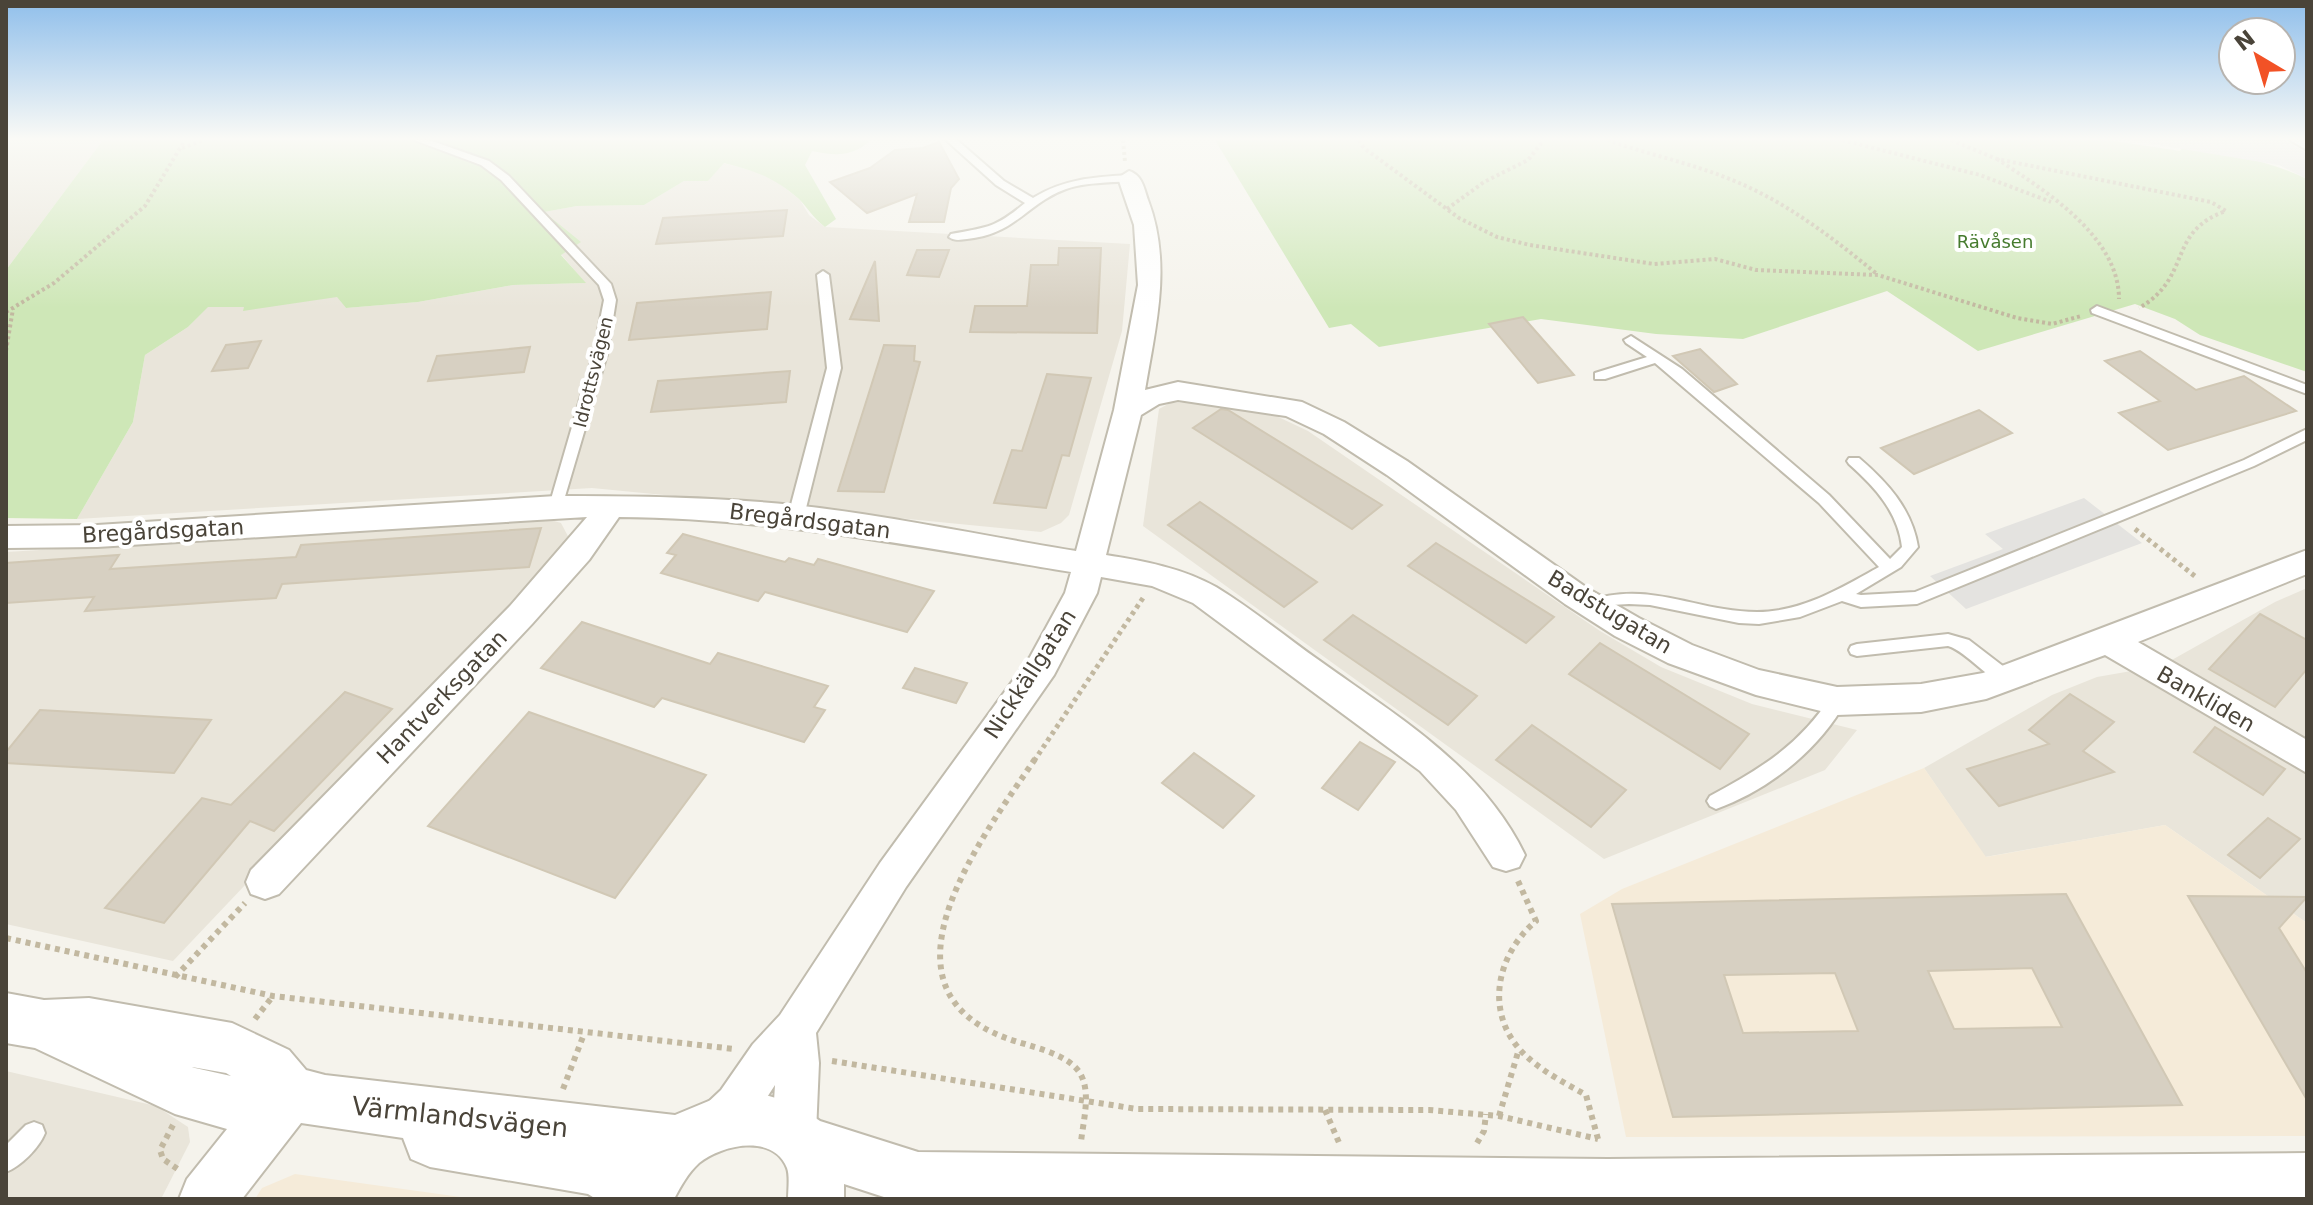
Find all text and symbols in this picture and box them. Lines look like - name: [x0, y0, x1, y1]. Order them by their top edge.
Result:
- north arrow: [2217, 16, 2297, 96]
- text: N: [2230, 25, 2260, 56]
- park label: Rävåsen: [1957, 231, 2033, 252]
- street label: Idrottsvägen: [569, 314, 617, 430]
- street label: Bregårdsgatan: [728, 499, 892, 543]
- street label: Bregårdsgatan: [81, 514, 245, 548]
- street label: Badstugatan: [1544, 565, 1676, 659]
- street label: Nickkällgatan: [979, 605, 1081, 743]
- street label: Hantverksgatan: [372, 625, 512, 769]
- street label: Bankliden: [2153, 661, 2259, 737]
- street label: Värmlandsvägen: [350, 1091, 570, 1143]

